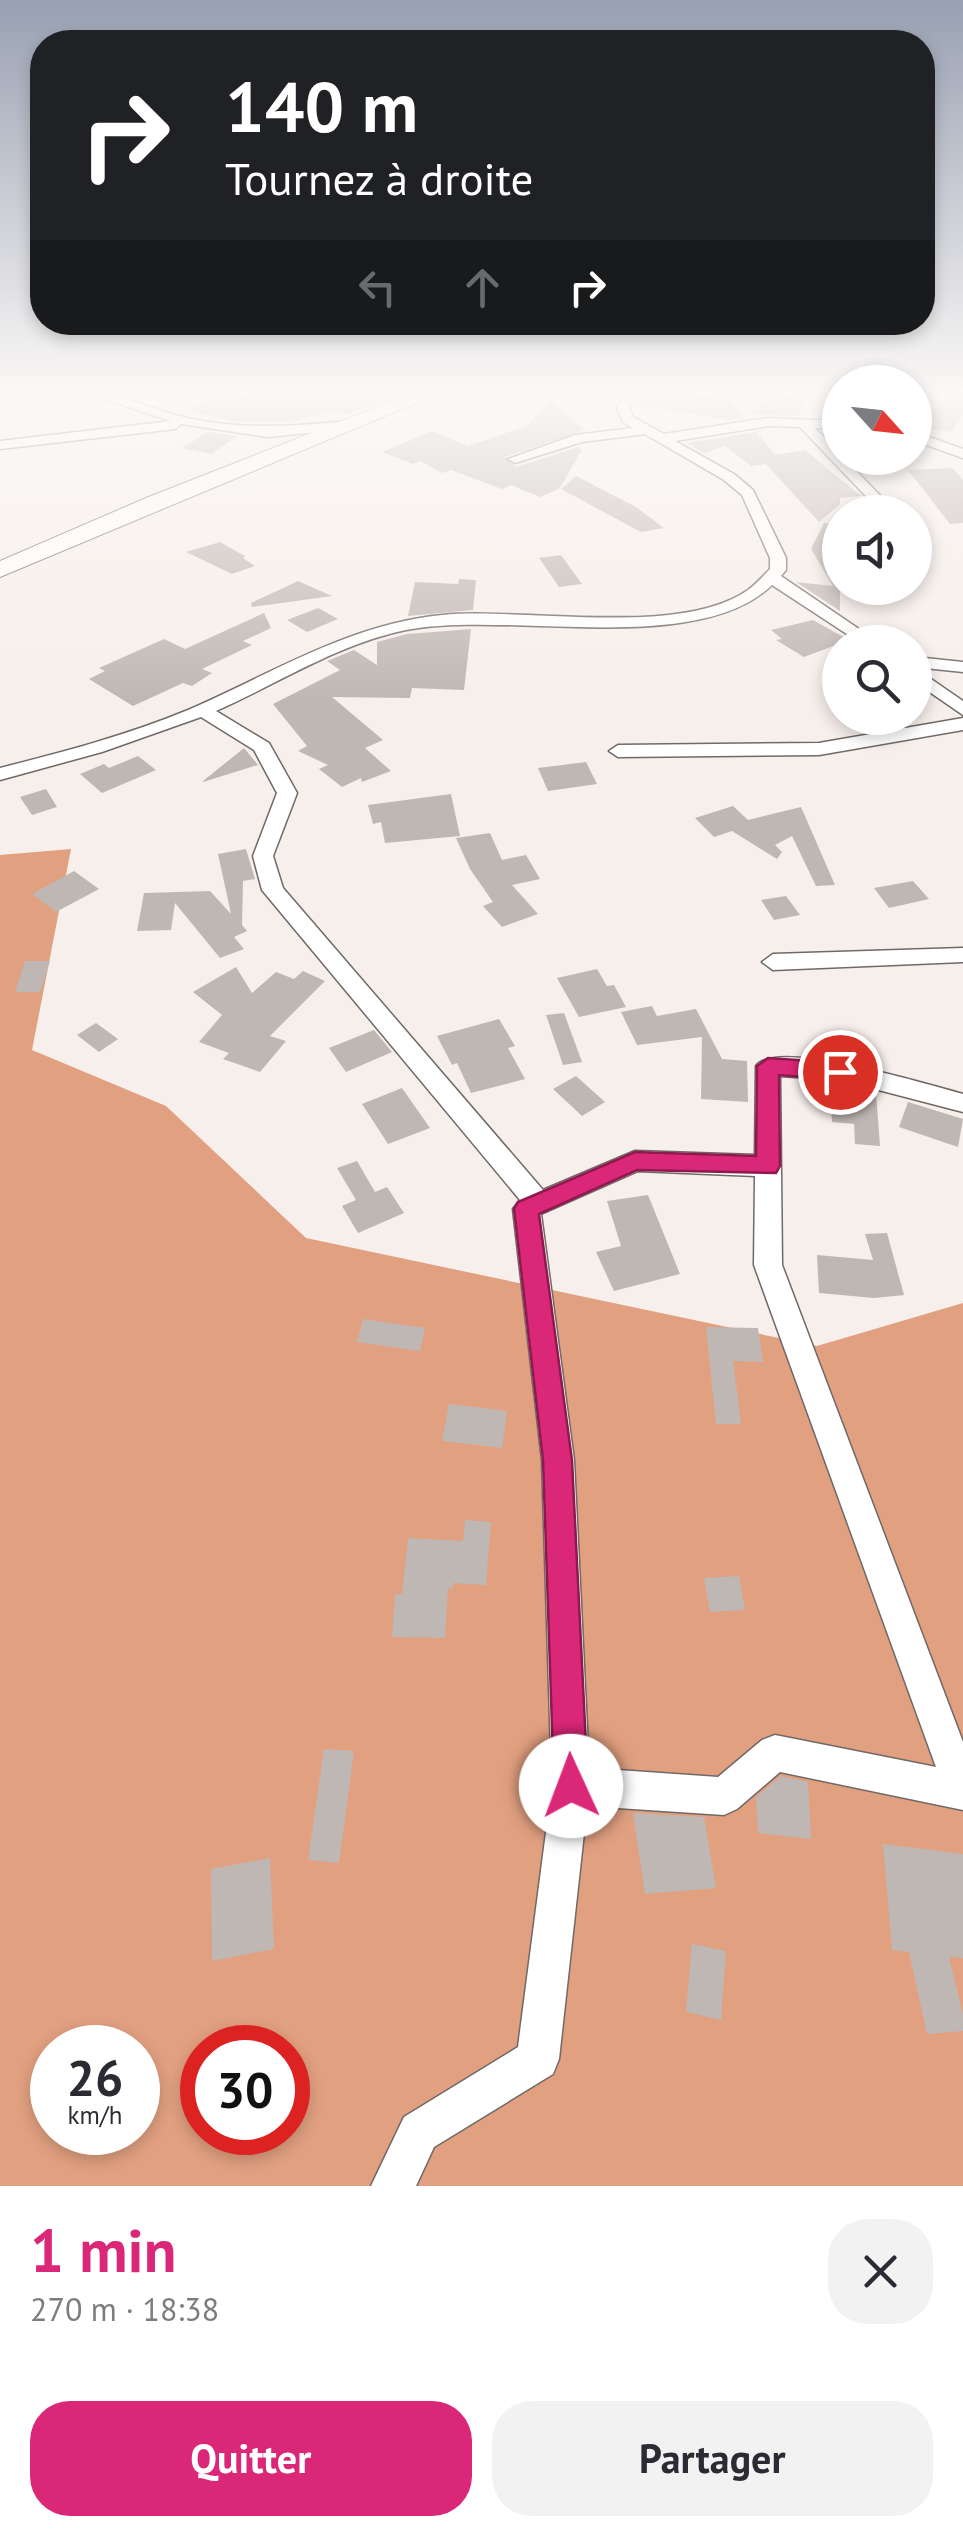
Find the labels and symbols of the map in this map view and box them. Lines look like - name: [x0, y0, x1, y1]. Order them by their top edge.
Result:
- north arrow: [822, 365, 932, 475]
- pin: [798, 1030, 883, 1115]
- position arrow: [519, 1734, 623, 1838]
- speed limit sign: 30: [180, 2025, 310, 2155]

